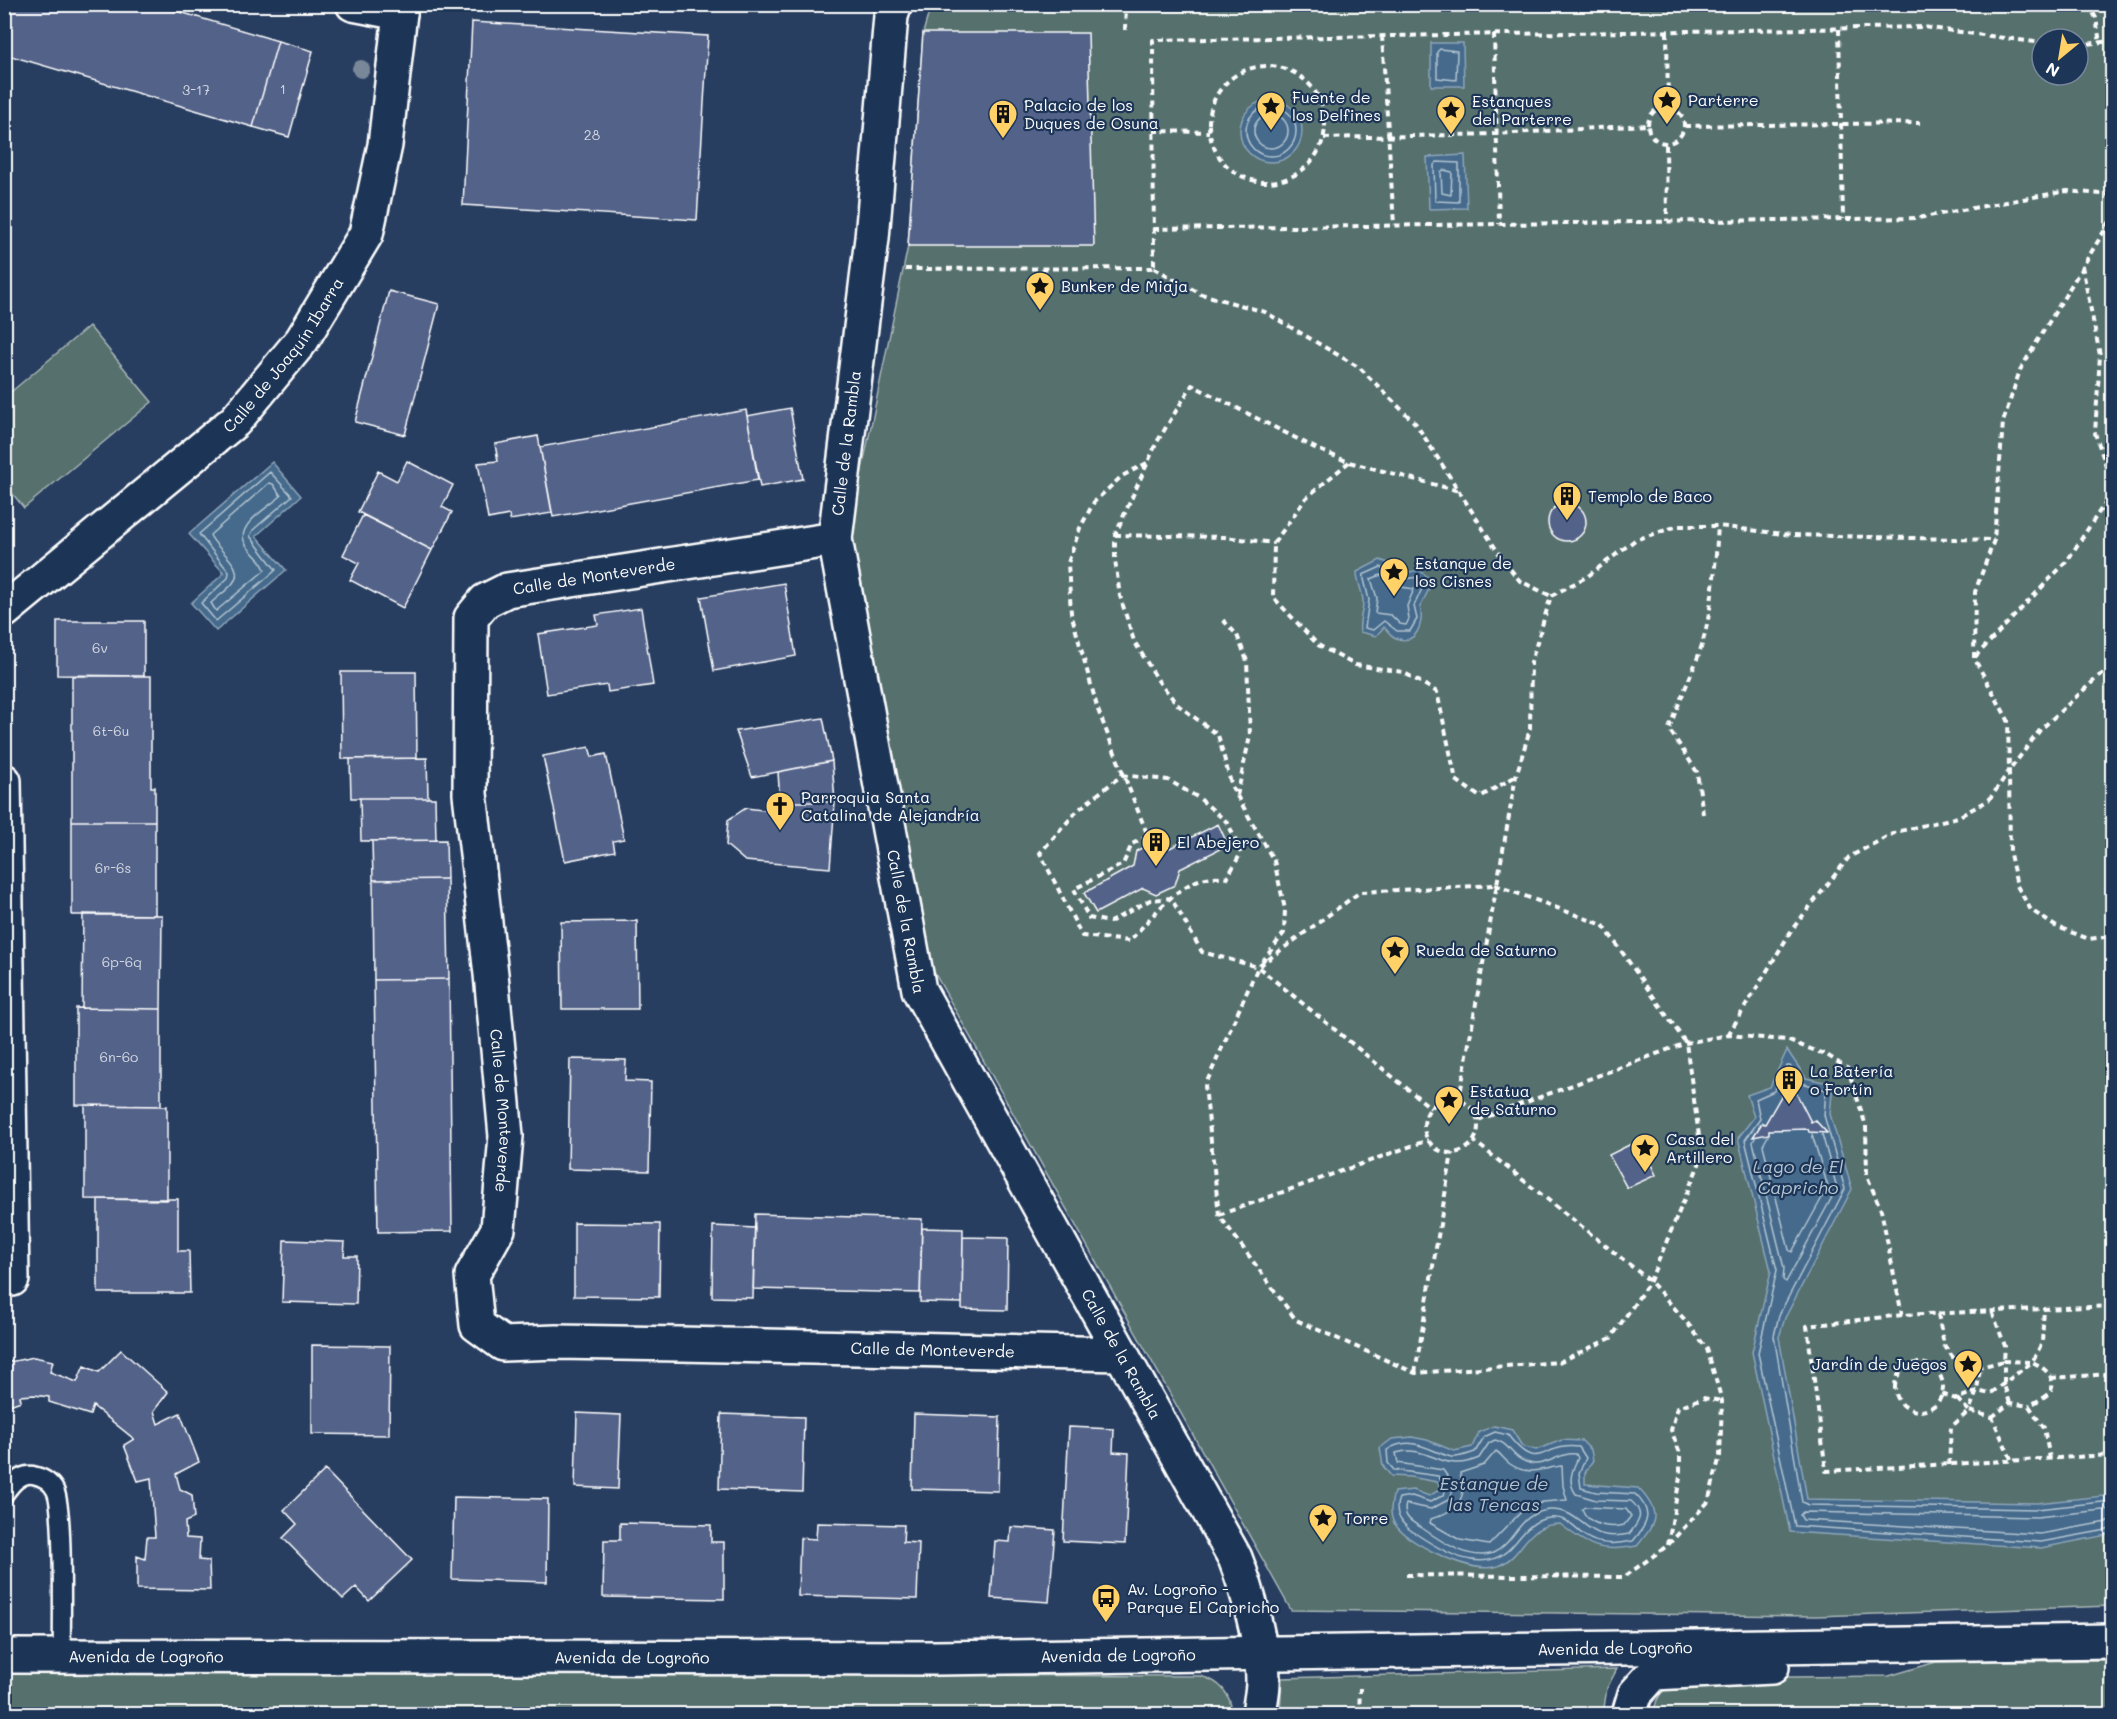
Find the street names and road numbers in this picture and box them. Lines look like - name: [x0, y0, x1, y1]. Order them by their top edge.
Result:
- street label: Calle de Joaquín Ibarra: [218, 273, 347, 437]
- street label: Calle de la Rambla: [826, 369, 865, 517]
- street label: Calle de Monteverde: [511, 552, 677, 599]
- street label: Calle de la Rambla: [883, 848, 930, 995]
- street label: Calle de Monteverde: [486, 1028, 517, 1193]
- street label: Calle de la Rambla: [1077, 1285, 1167, 1423]
- street label: Calle de Monteverde: [850, 1337, 1015, 1362]
- street label: Avenida de Logroño: [1537, 1636, 1693, 1659]
- street label: Avenida de Logroño: [1040, 1643, 1196, 1666]
- street label: Avenida de Logroño: [68, 1645, 224, 1666]
- street label: Avenida de Logroño: [554, 1646, 710, 1668]

